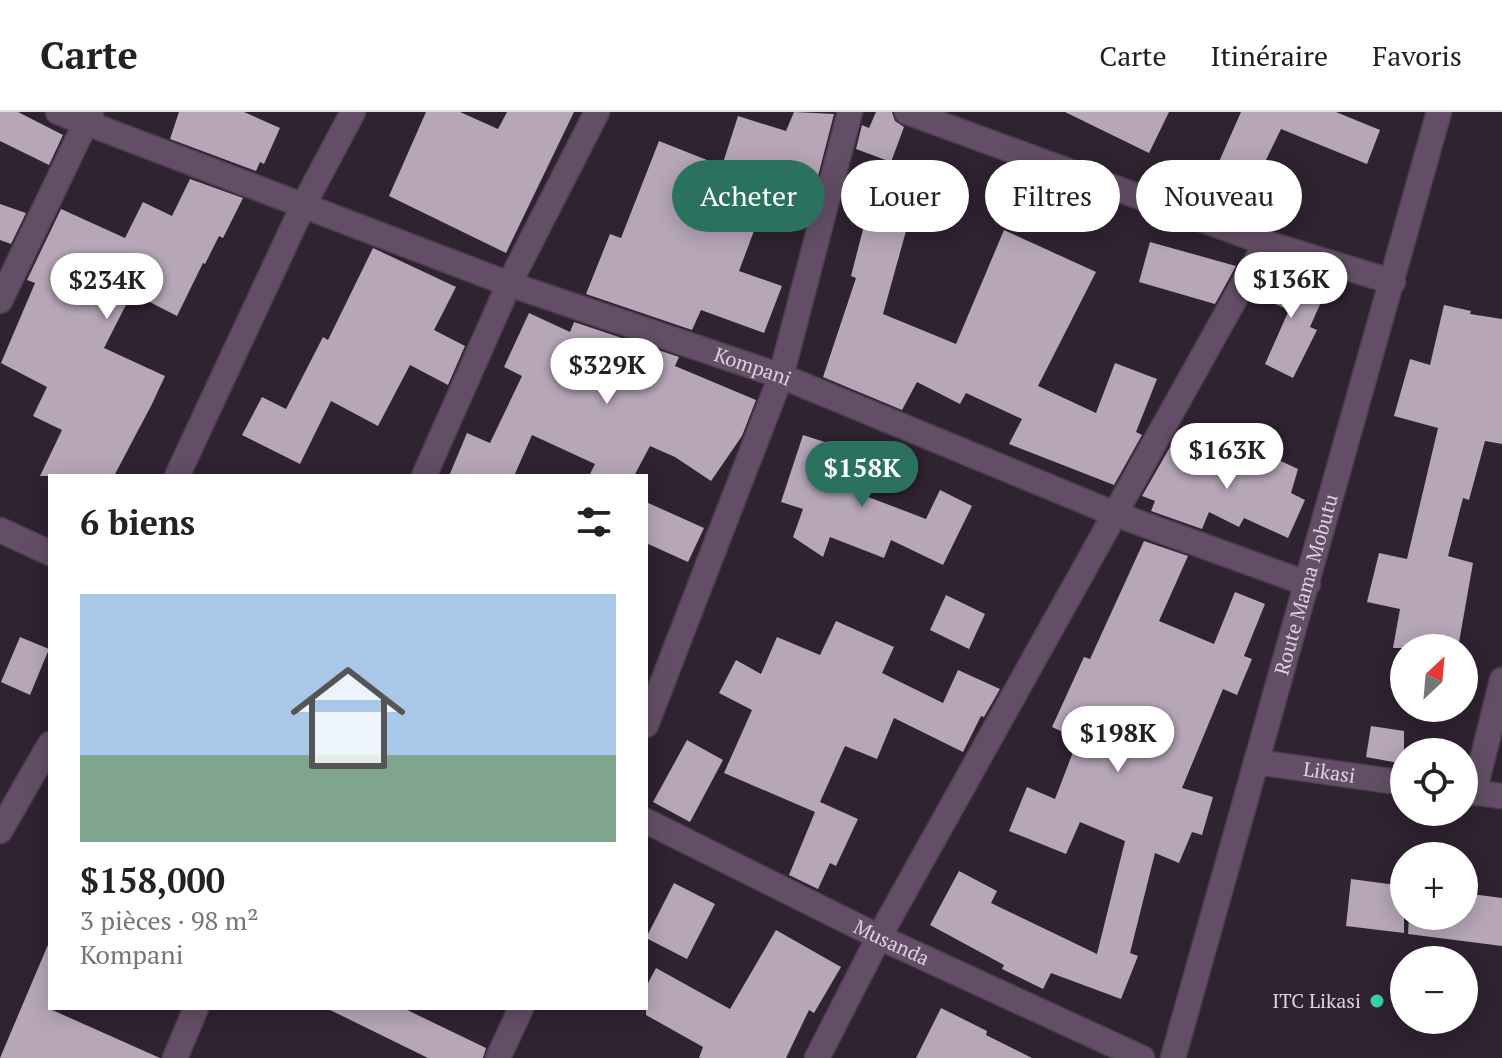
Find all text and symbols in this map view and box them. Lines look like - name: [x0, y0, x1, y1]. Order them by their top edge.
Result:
- text: Carte: [40, 30, 138, 80]
- text: Carte: [1099, 37, 1167, 74]
- text: Itinéraire: [1211, 37, 1328, 74]
- text: Favoris: [1372, 37, 1462, 74]
- chip: Acheter: [672, 160, 825, 232]
- chip: Louer: [841, 160, 969, 232]
- chip: Filtres: [985, 160, 1120, 232]
- chip: Nouveau: [1136, 160, 1302, 232]
- pin: $136K: [1235, 252, 1347, 320]
- pin: $234K: [51, 253, 163, 321]
- text: $136K: [1252, 261, 1330, 295]
- text: $234K: [68, 262, 146, 296]
- pin: $329K: [551, 338, 663, 406]
- street label: Kompani: [711, 340, 796, 392]
- text: $329K: [568, 347, 646, 381]
- pin: $163K: [1171, 423, 1283, 491]
- text: $163K: [1188, 432, 1266, 466]
- pin: $158K: [806, 441, 918, 509]
- text: $158K: [823, 450, 901, 484]
- street label: Route Mama Mobutu: [1267, 491, 1344, 678]
- text: 6 biens: [80, 500, 195, 545]
- icon: filters: [572, 500, 616, 544]
- north arrow: [1390, 634, 1478, 722]
- map controls: [1390, 634, 1478, 1034]
- icon: home: [276, 646, 420, 790]
- pin: $198K: [1062, 706, 1174, 774]
- text: $198K: [1079, 715, 1157, 749]
- button: locate: [1390, 738, 1478, 826]
- street label: Likasi: [1302, 755, 1357, 789]
- button: +: [1390, 842, 1478, 930]
- text: $158,000: [80, 858, 225, 903]
- text: 3 pièces · 98 m²: [80, 903, 258, 937]
- street label: Musanda: [849, 913, 934, 971]
- text: Kompani: [80, 937, 183, 971]
- button: −: [1390, 946, 1478, 1034]
- place label: ITC Likasi: [1272, 987, 1361, 1014]
- marker: ITC Likasi: [1368, 992, 1386, 1010]

